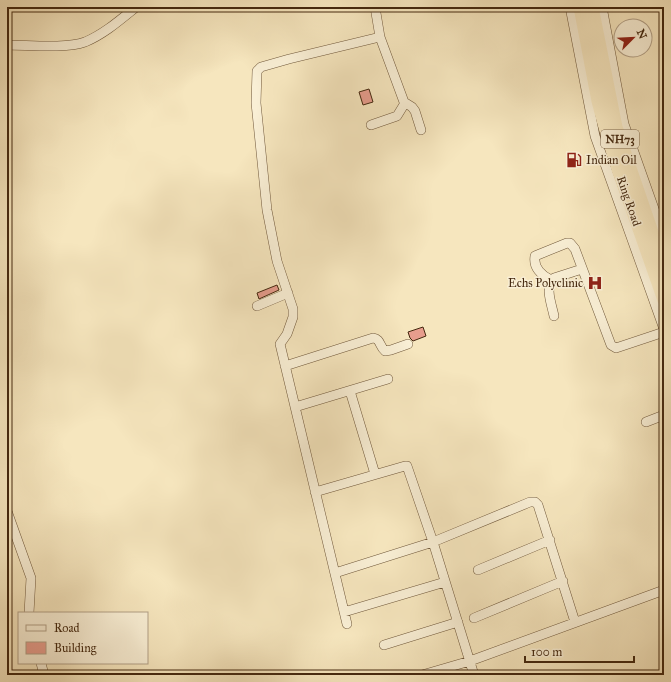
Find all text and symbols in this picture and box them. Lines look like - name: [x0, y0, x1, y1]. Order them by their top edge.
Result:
- north arrow: [613, 18, 653, 58]
- text: N: [634, 27, 650, 42]
- road number: NH73: [601, 130, 639, 148]
- fuel station icon: Indian Oil: [565, 151, 583, 169]
- place label: Indian Oil: [586, 153, 638, 167]
- street label: Ring Road: [613, 174, 644, 228]
- hospital icon: Echs Polyclinic: [586, 274, 604, 292]
- place label: Echs Polyclinic: [508, 276, 583, 290]
- legend: [18, 612, 148, 664]
- text: Road: [54, 621, 80, 635]
- scale bar: [525, 638, 634, 664]
- text: Building: [54, 641, 97, 656]
- text: 100 m: [531, 645, 562, 659]

